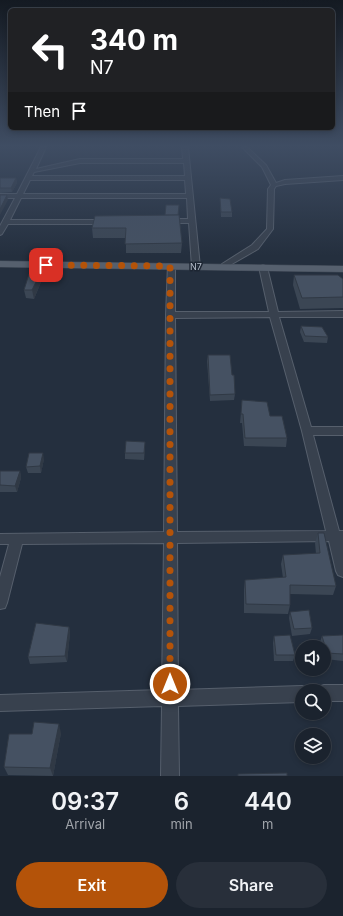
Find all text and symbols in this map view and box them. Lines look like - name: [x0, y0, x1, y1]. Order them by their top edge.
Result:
- text: 340 m: [90, 23, 178, 57]
- icon: left: [24, 24, 76, 76]
- text: N7: [90, 57, 114, 78]
- icon: arrive: [68, 100, 90, 122]
- text: Then: [24, 102, 60, 121]
- pin: [29, 248, 63, 282]
- icon: arrive: [35, 254, 57, 276]
- street label: N7: [190, 261, 202, 272]
- map controls: [295, 640, 331, 764]
- button: sound: [295, 640, 331, 676]
- position arrow: [149, 663, 191, 705]
- button: search: [295, 684, 331, 720]
- button: layers: [295, 728, 331, 764]
- text: 09:37: [51, 787, 119, 816]
- text: 6: [174, 787, 189, 816]
- text: 440: [244, 787, 292, 816]
- text: Arrival: [65, 816, 105, 832]
- text: min: [170, 816, 193, 832]
- text: m: [262, 816, 274, 832]
- button: Exit: [16, 862, 168, 908]
- button: Share: [176, 862, 327, 908]

